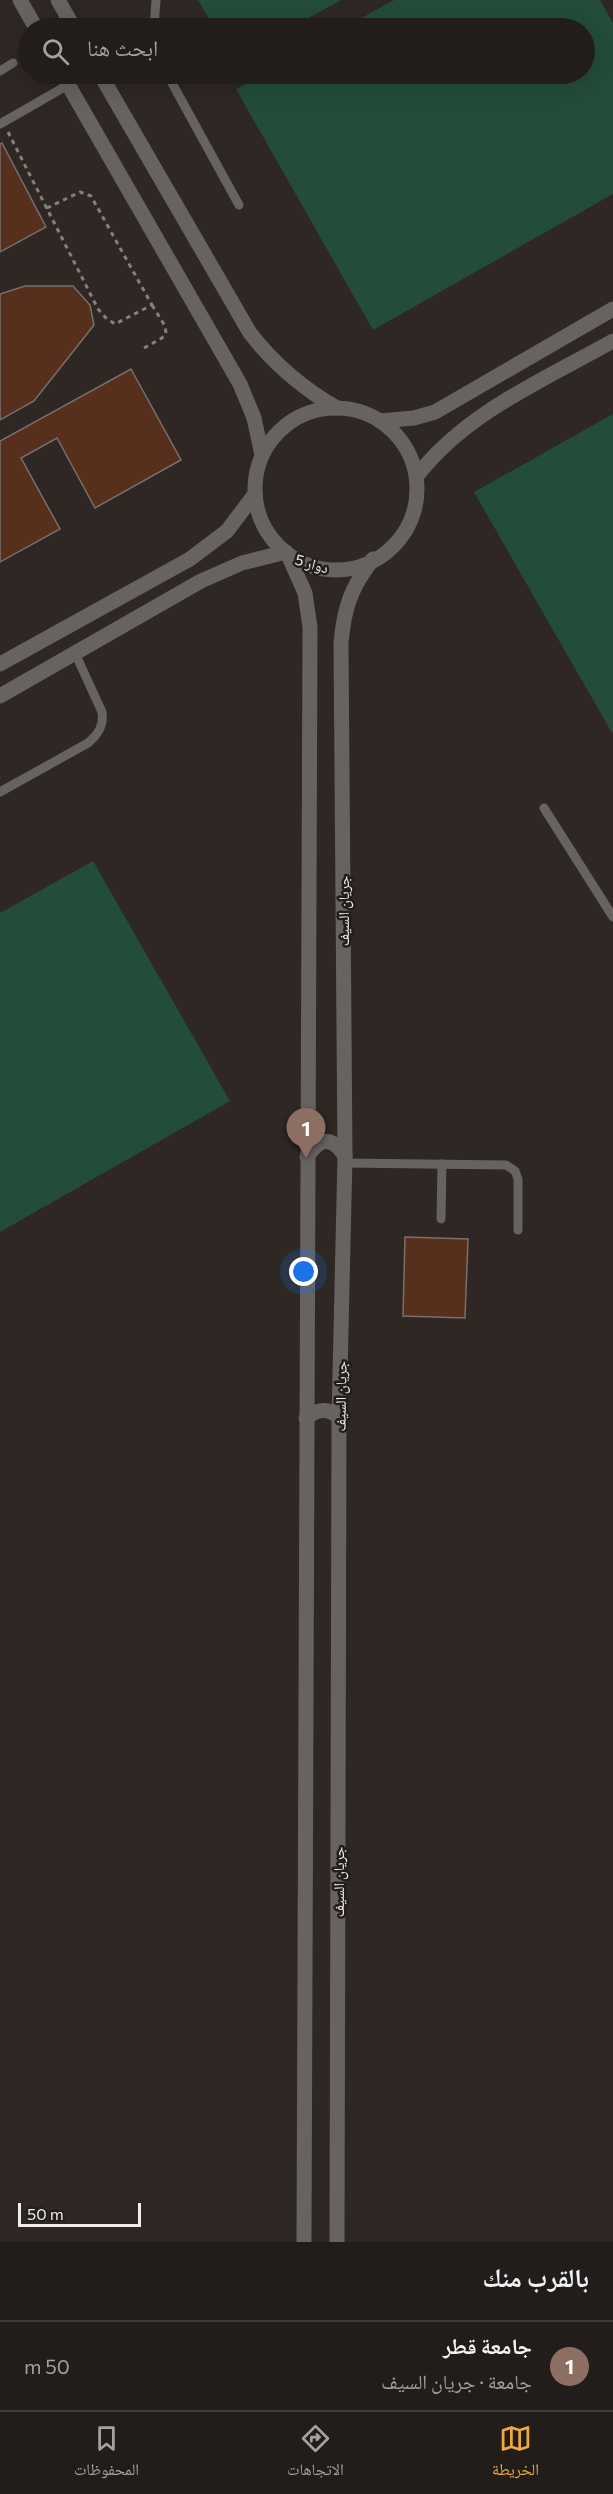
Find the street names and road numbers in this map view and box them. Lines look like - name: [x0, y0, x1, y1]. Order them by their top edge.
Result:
- street label: دوار 5: [293, 550, 331, 577]
- street label: جريان السيف: [334, 875, 354, 946]
- street label: جريان السيف: [330, 1360, 352, 1431]
- street label: جريان السيف: [329, 1846, 349, 1917]

